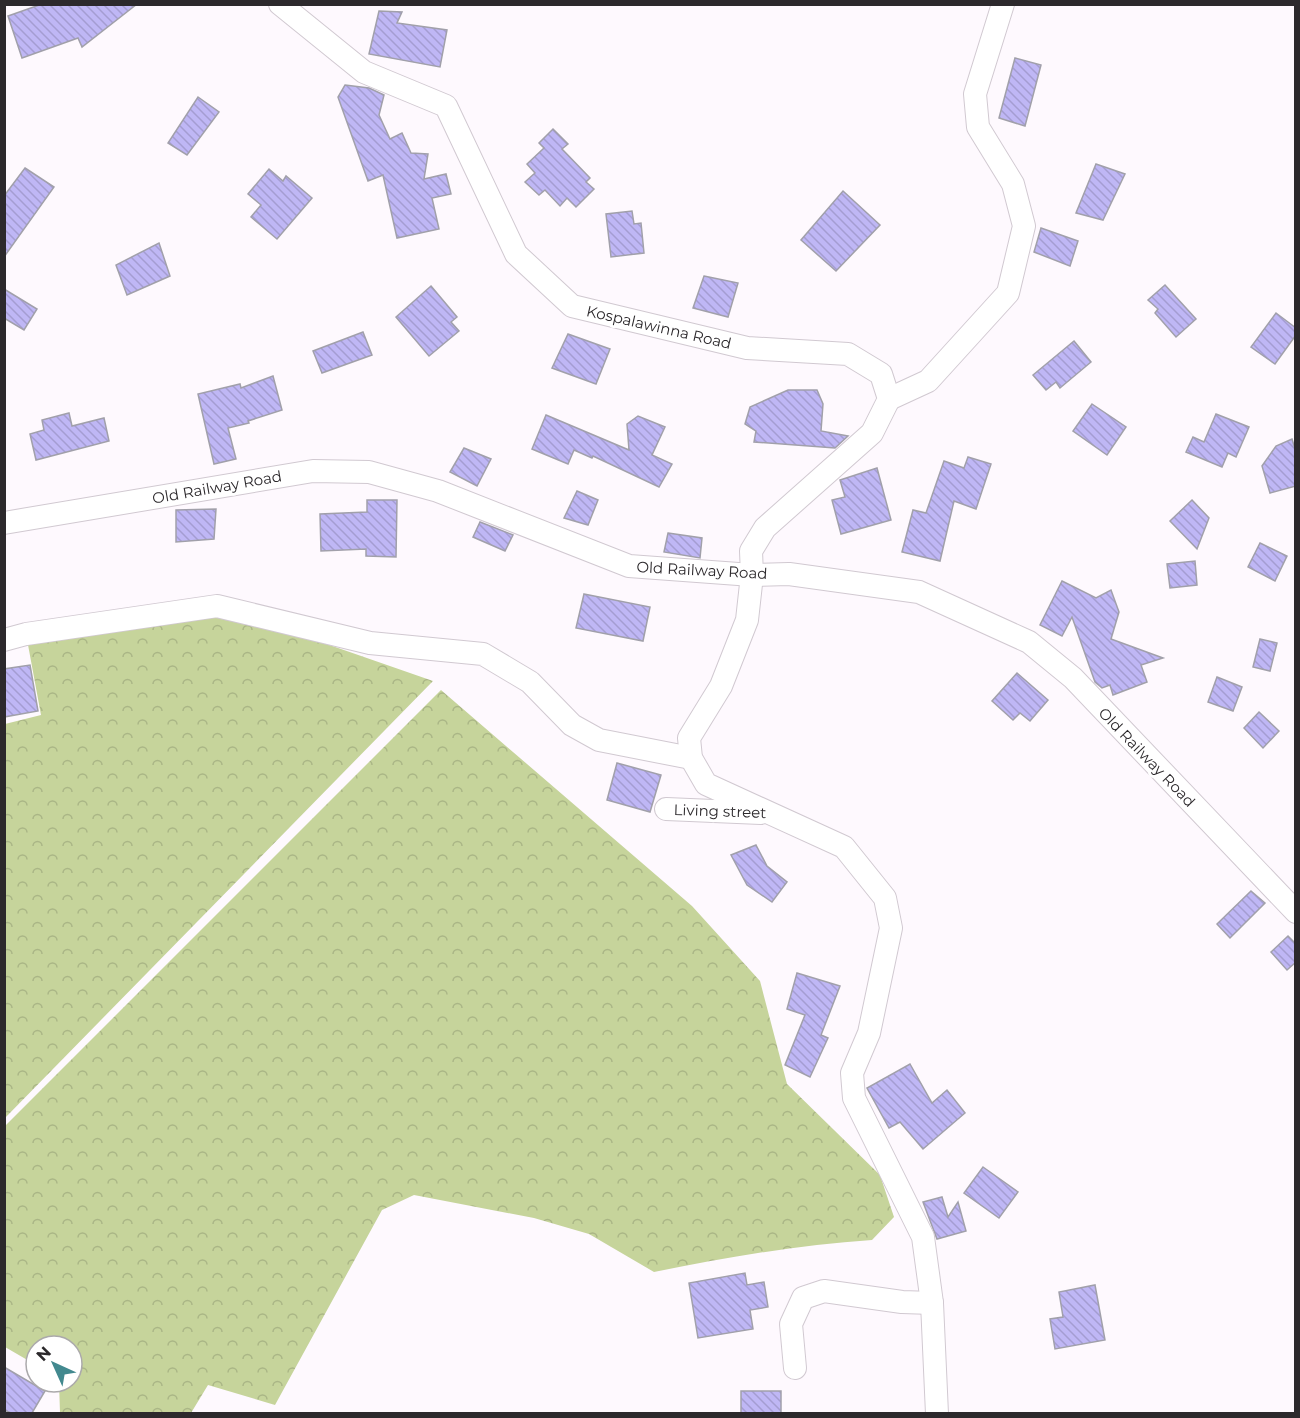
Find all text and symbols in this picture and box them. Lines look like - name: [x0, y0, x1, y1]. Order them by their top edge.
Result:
- street label: Kospalawinna Road: [585, 301, 733, 353]
- street label: Old Railway Road: [151, 466, 283, 508]
- street label: Old Railway Road: [636, 557, 768, 583]
- street label: Old Railway Road: [1095, 703, 1199, 811]
- street label: Living street: [673, 800, 767, 822]
- north arrow: [24, 1334, 84, 1394]
- text: N: [32, 1342, 55, 1365]

